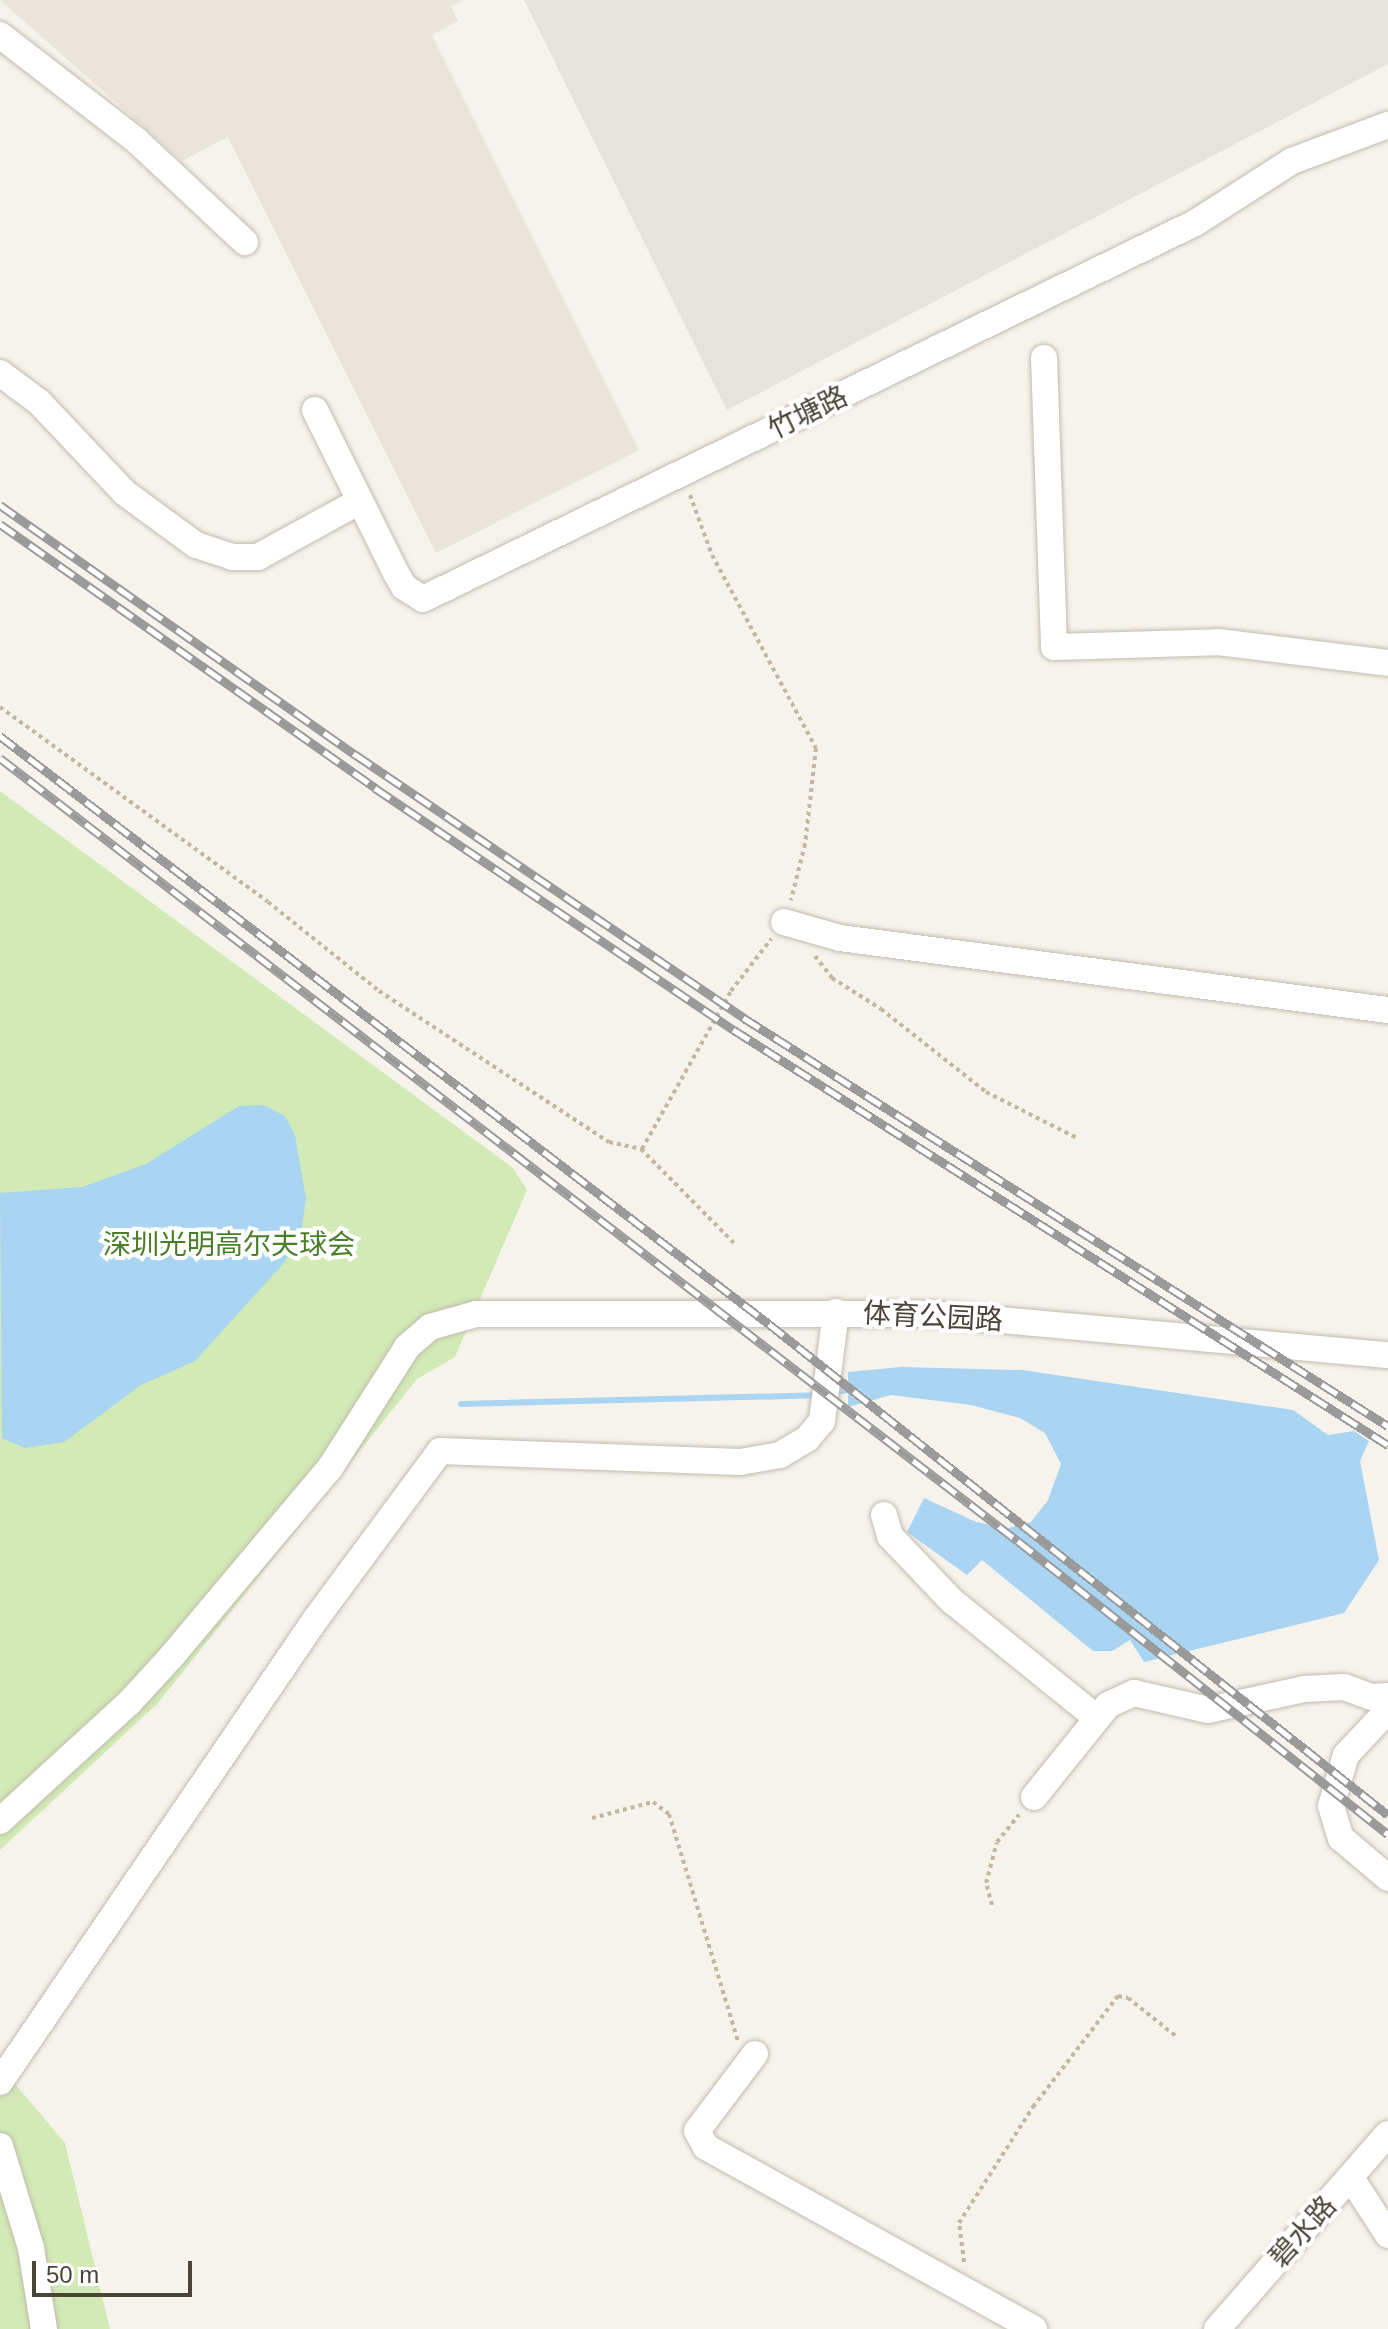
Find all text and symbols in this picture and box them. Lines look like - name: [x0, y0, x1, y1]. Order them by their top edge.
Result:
- street label: 竹塘路: [763, 379, 853, 447]
- park label: 深圳光明高尔夫球会: [103, 1228, 355, 1262]
- street label: 体育公园路: [862, 1297, 1004, 1337]
- street label: 碧水路: [1262, 2190, 1344, 2274]
- scale bar: [36, 2245, 196, 2295]
- text: 50 m: [46, 2261, 99, 2288]

